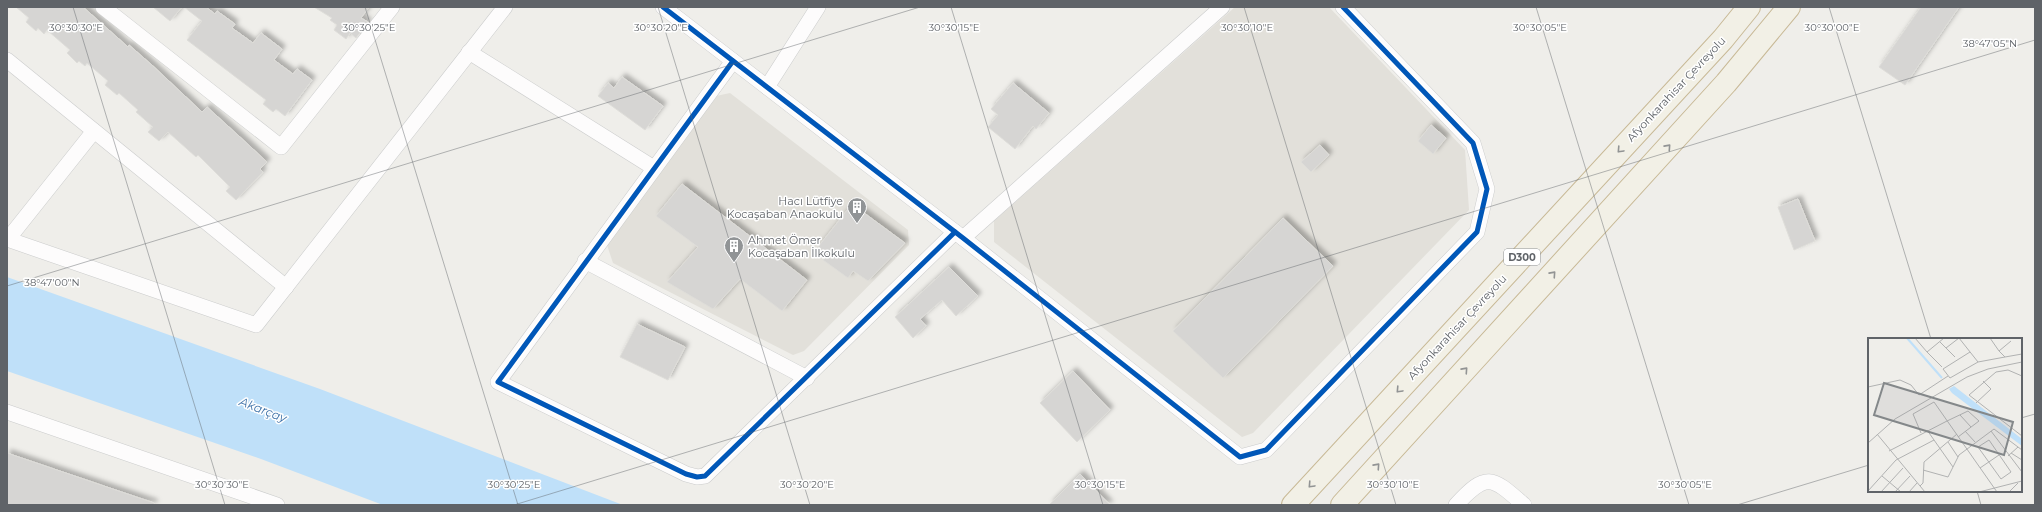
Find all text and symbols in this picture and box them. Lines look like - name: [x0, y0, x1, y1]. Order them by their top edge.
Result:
- text: 30°30'30"E: [49, 21, 103, 34]
- text: 30°30'25"E: [343, 21, 396, 34]
- text: 30°30'20"E: [634, 21, 688, 34]
- text: 30°30'15"E: [928, 21, 980, 34]
- text: 30°30'10"E: [1221, 21, 1273, 34]
- text: 30°30'05"E: [1513, 21, 1567, 34]
- text: 30°30'00"E: [1805, 21, 1860, 34]
- street label: Afyonkarahisar Çevreyolu: [1624, 34, 1728, 144]
- text: 38°47'05"N: [1963, 37, 2017, 50]
- one-way arrow: [1664, 144, 1671, 151]
- one-way arrow: [1618, 146, 1625, 153]
- place label: Hacı Lütfiye Kocaşaban Anaokulu: [727, 194, 843, 221]
- building icon: Hacı Lütfiye Kocaşaban Anaokulu: [846, 196, 868, 224]
- place label: Ahmet Ömer Kocaşaban İlkokulu: [748, 233, 855, 260]
- building icon: Ahmet Ömer Kocaşaban İlkokulu: [723, 235, 745, 263]
- road number: D300: [1504, 249, 1540, 265]
- one-way arrow: [1548, 271, 1555, 279]
- street label: Afyonkarahisar Çevreyolu: [1405, 272, 1509, 382]
- text: 38°47'00"N: [24, 276, 80, 289]
- inset map: [1868, 338, 2022, 492]
- one-way arrow: [1460, 367, 1468, 375]
- one-way arrow: [1396, 385, 1404, 393]
- water label: Akarçay: [236, 393, 290, 426]
- one-way arrow: [1373, 463, 1380, 471]
- text: 30°30'30"E: [195, 478, 249, 491]
- text: 30°30'25"E: [488, 478, 541, 491]
- text: 30°30'20"E: [780, 478, 834, 491]
- text: 30°30'15"E: [1074, 478, 1126, 491]
- text: 30°30'10"E: [1367, 478, 1419, 491]
- text: 30°30'05"E: [1658, 478, 1712, 491]
- one-way arrow: [1308, 481, 1315, 488]

